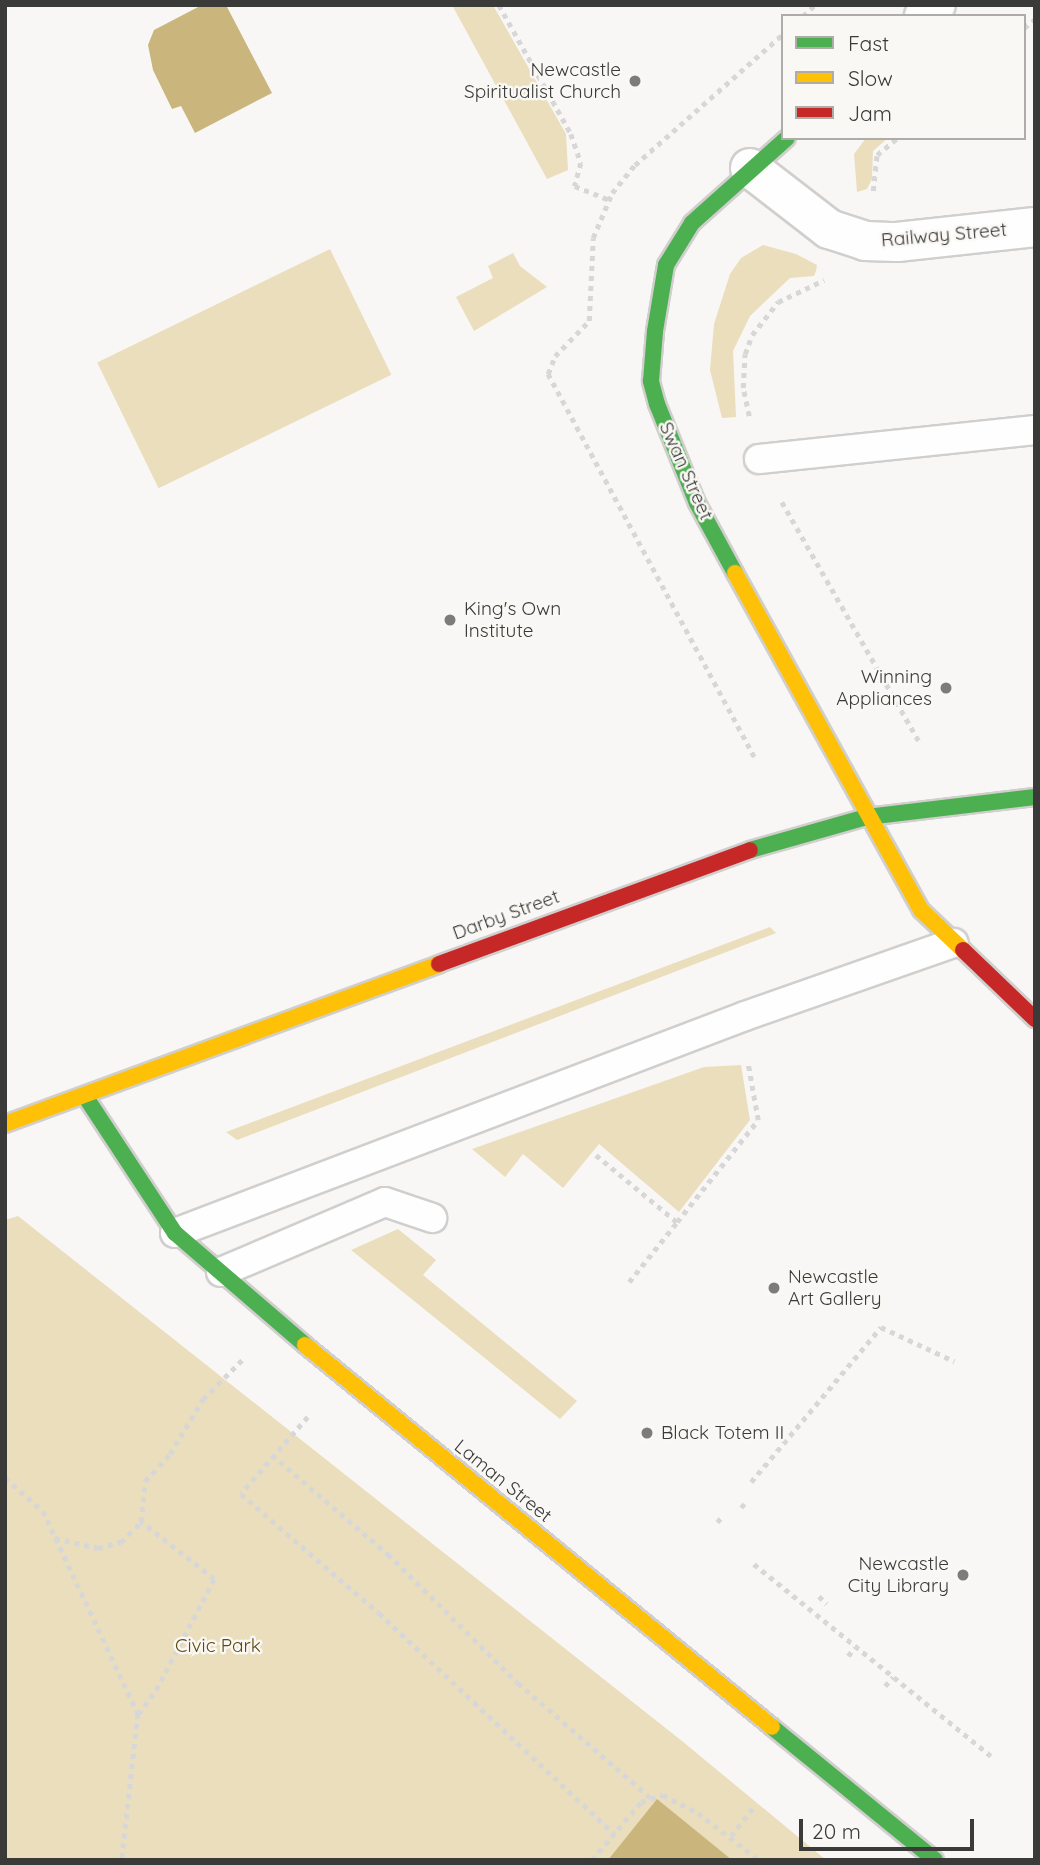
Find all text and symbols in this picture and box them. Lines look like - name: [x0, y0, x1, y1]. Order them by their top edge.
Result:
- legend: [781, 14, 1026, 140]
- text: Fast: [848, 30, 889, 56]
- place label: Newcastle Spiritualist Church: [464, 59, 621, 103]
- text: Slow: [848, 65, 893, 91]
- marker: Newcastle Spiritualist Church: [627, 73, 643, 89]
- text: Jam: [848, 100, 892, 126]
- street label: Railway Street: [880, 218, 1008, 252]
- street label: Swan Street: [654, 419, 718, 523]
- place label: King's Own Institute: [464, 598, 561, 642]
- marker: King's Own Institute: [442, 612, 458, 628]
- place label: Winning Appliances: [836, 666, 932, 710]
- marker: Winning Appliances: [938, 680, 954, 696]
- street label: Darby Street: [450, 885, 562, 945]
- place label: Newcastle Art Gallery: [788, 1266, 882, 1310]
- marker: Newcastle Art Gallery: [766, 1280, 782, 1296]
- place label: Black Totem II: [661, 1422, 784, 1444]
- marker: Black Totem II: [639, 1425, 655, 1441]
- street label: Laman Street: [450, 1435, 556, 1527]
- place label: Newcastle City Library: [848, 1553, 949, 1597]
- marker: Newcastle City Library: [955, 1567, 971, 1583]
- park label: Civic Park: [175, 1635, 261, 1657]
- scale bar: [802, 1806, 977, 1850]
- text: 20 m: [812, 1818, 861, 1844]

